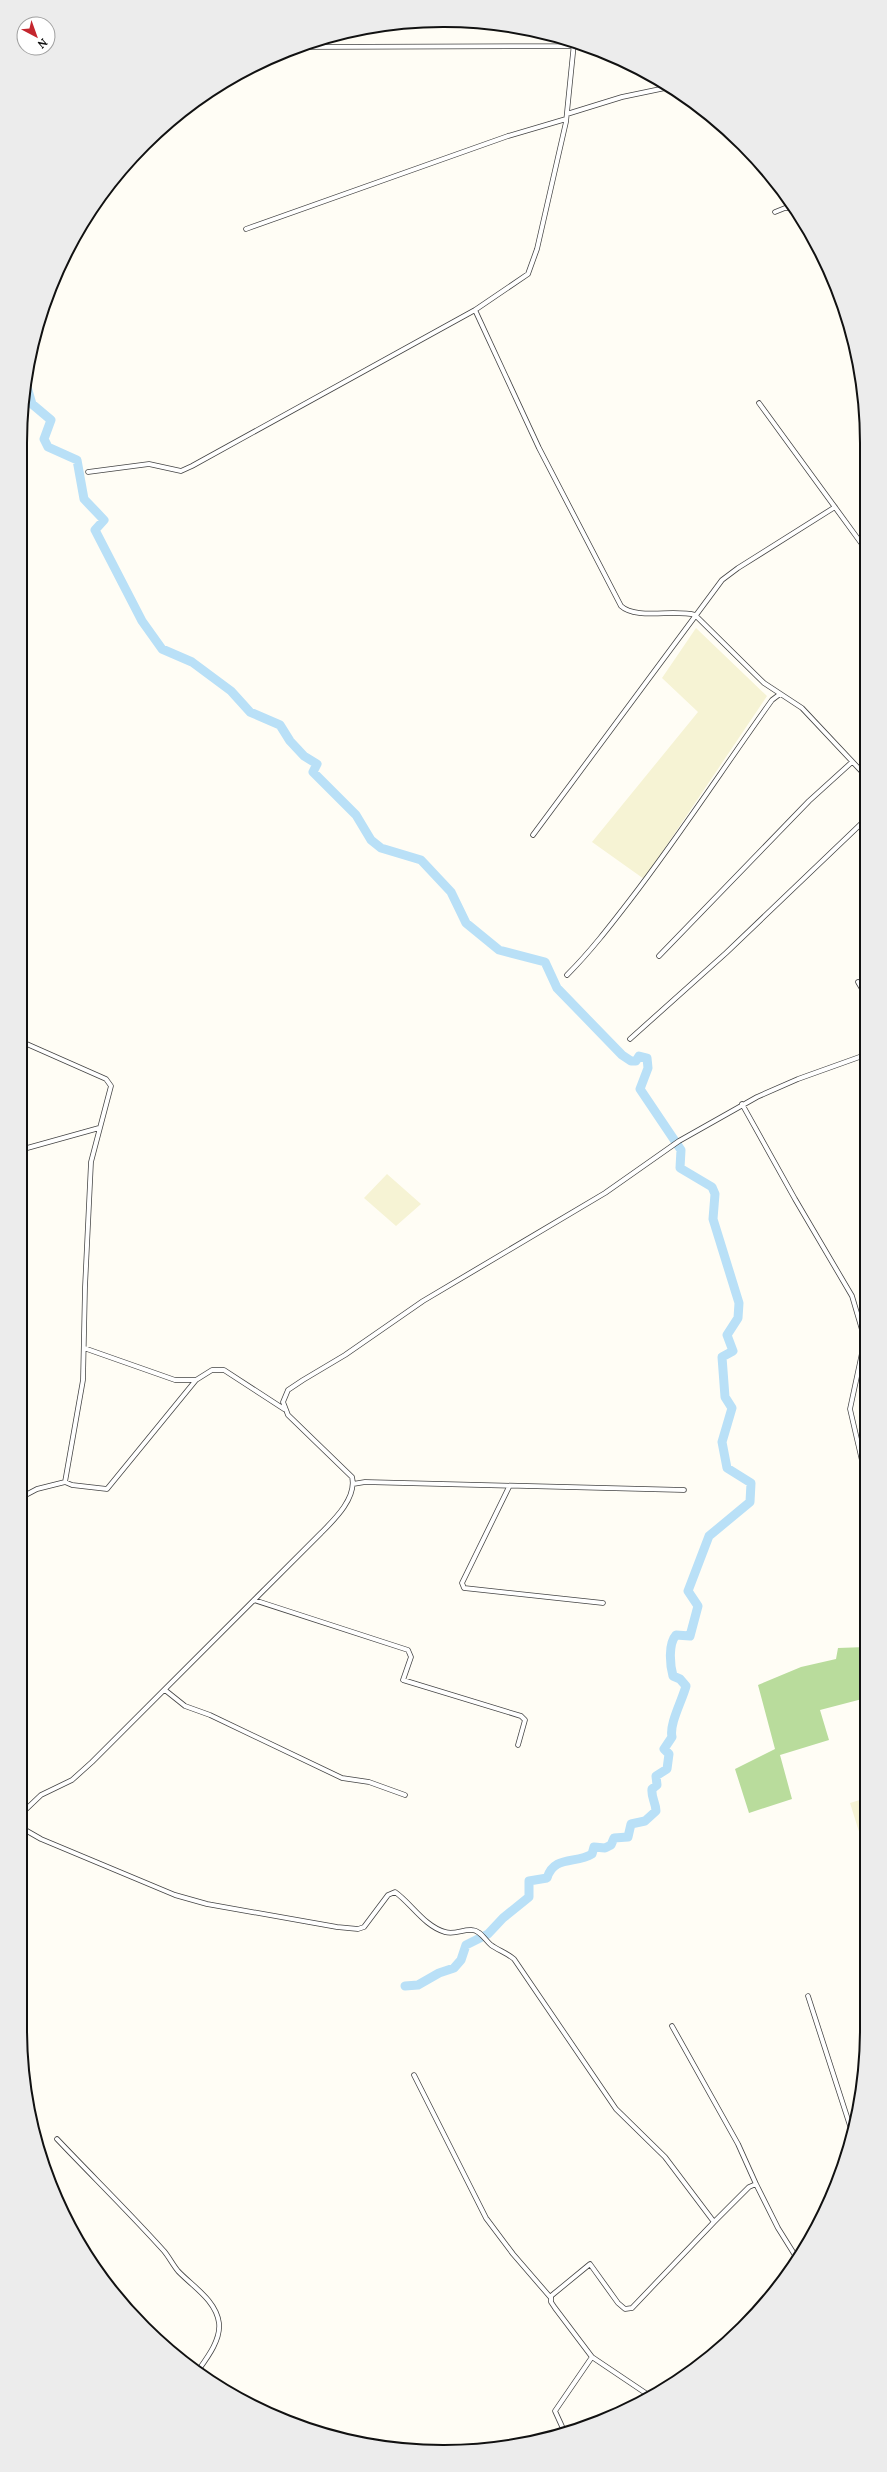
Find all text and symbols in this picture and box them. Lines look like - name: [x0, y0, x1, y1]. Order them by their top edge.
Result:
- north arrow: [16, 16, 56, 56]
- text: N: [34, 35, 50, 52]

